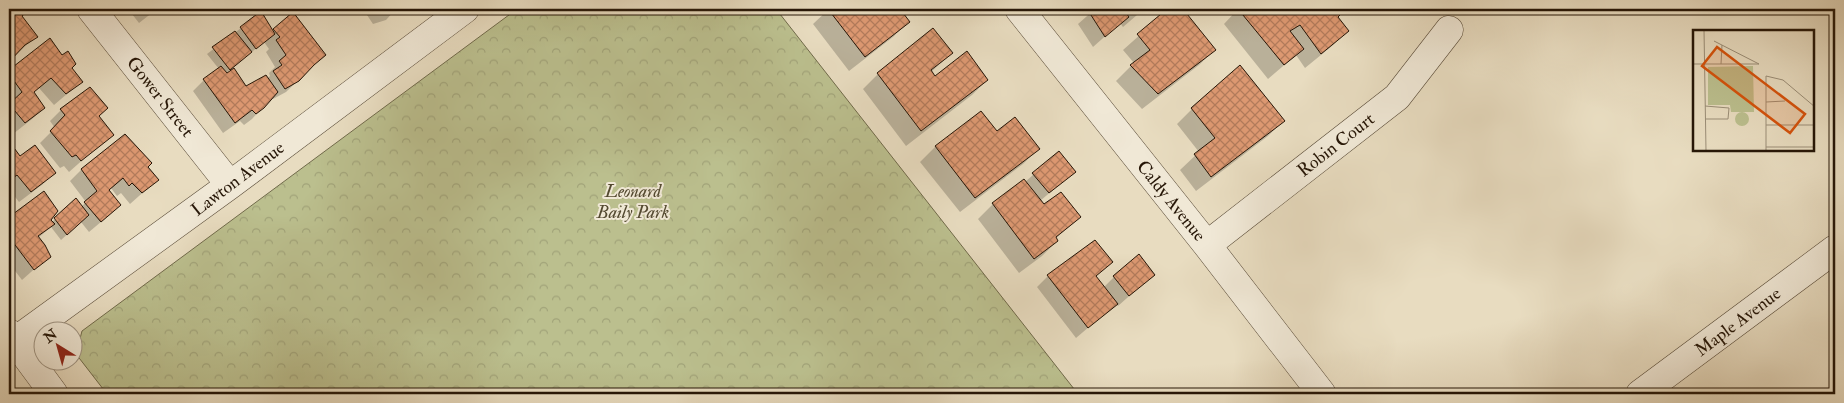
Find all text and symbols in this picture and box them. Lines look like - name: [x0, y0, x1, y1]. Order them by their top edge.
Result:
- inset map: [1693, 30, 1814, 151]
- street label: Gower Street: [121, 52, 199, 142]
- street label: Robin Court: [1293, 108, 1379, 182]
- street label: Lawton Avenue: [187, 136, 290, 222]
- street label: Caldy Avenue: [1131, 156, 1211, 247]
- park label: Leonard Baily Park: [596, 180, 669, 224]
- street label: Maple Avenue: [1690, 282, 1786, 362]
- north arrow: [32, 320, 82, 370]
- text: N: [40, 325, 61, 347]

